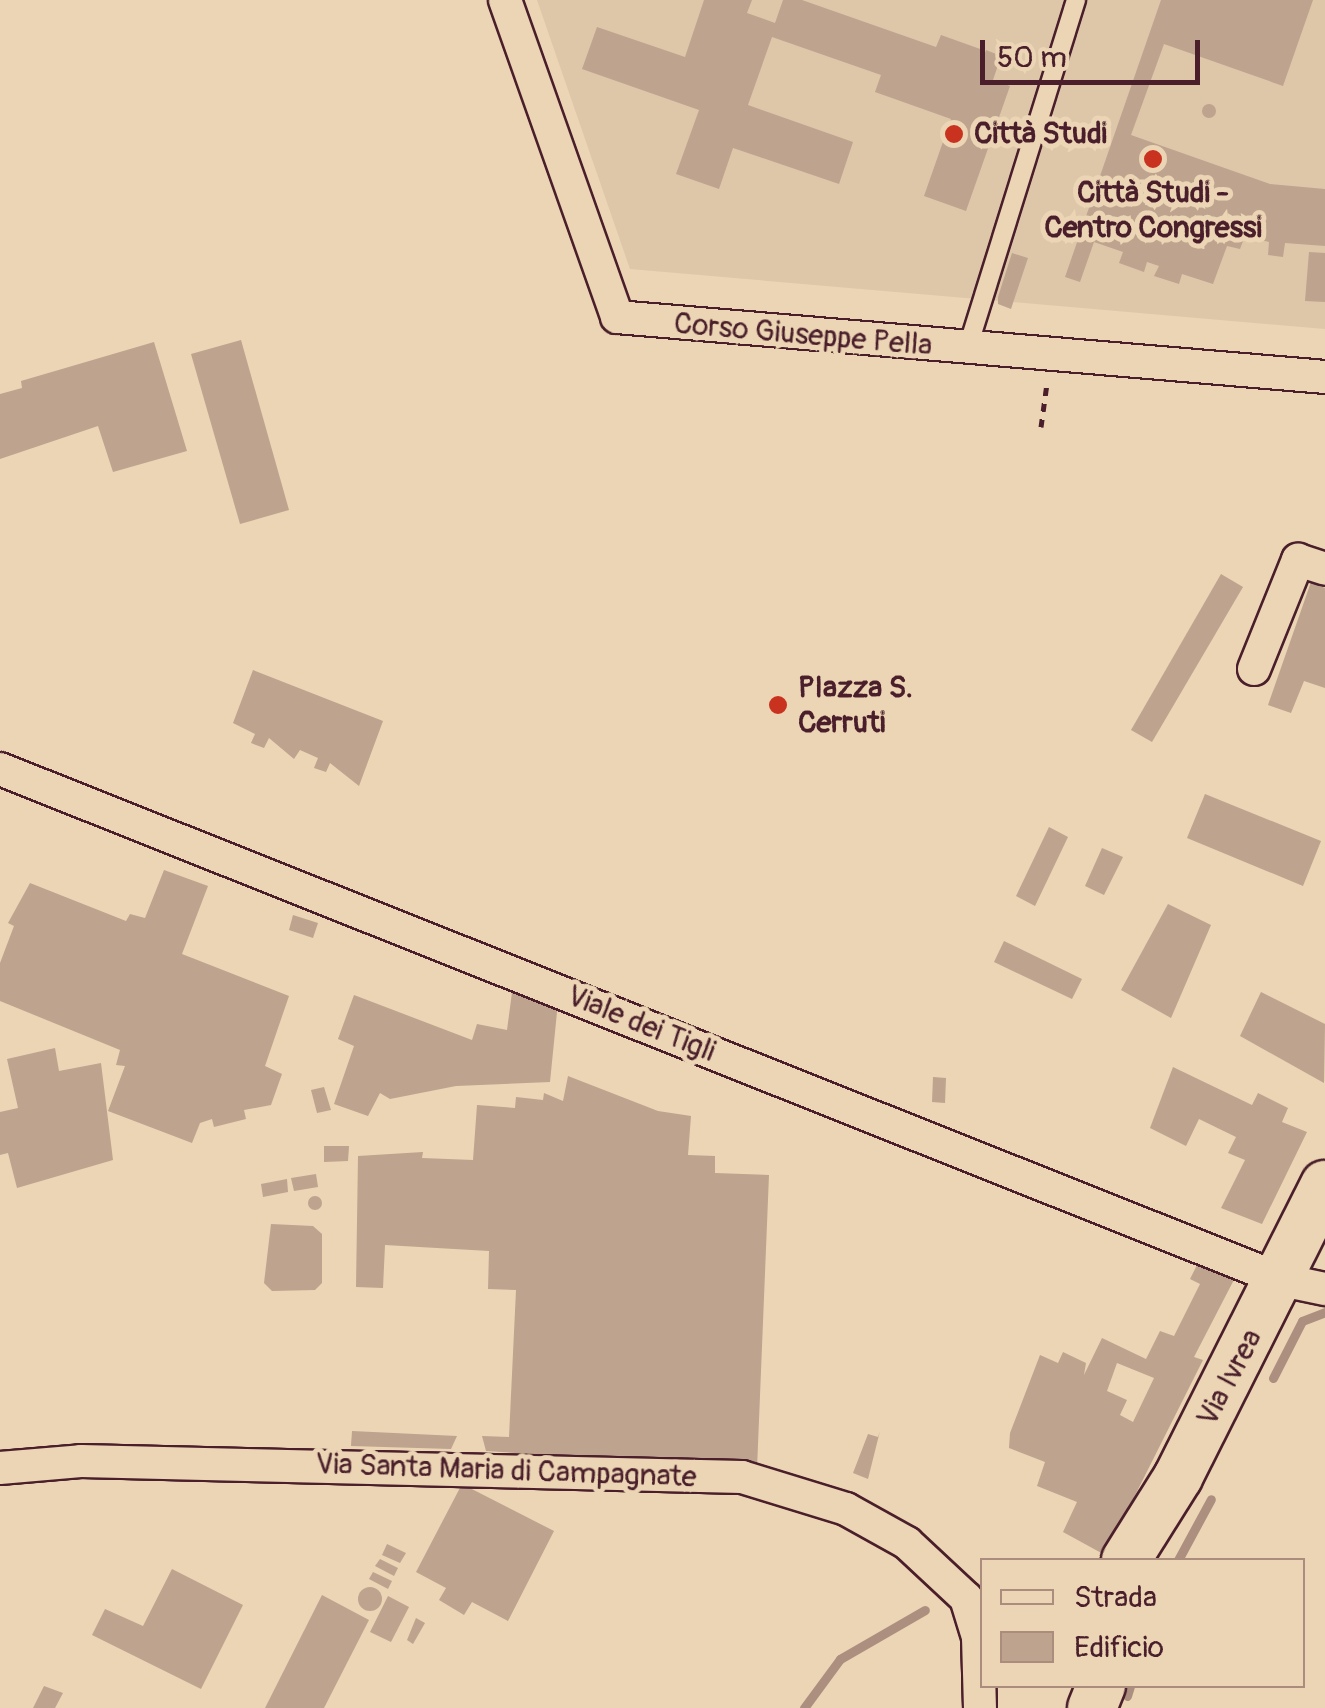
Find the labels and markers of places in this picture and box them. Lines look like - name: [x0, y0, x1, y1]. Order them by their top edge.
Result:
- place label: Città Studi: [974, 116, 1107, 152]
- marker: Città Studi: [943, 123, 965, 145]
- marker: Città Studi - Centro Congressi: [1142, 148, 1164, 170]
- place label: Città Studi - Centro Congressi: [1044, 175, 1262, 246]
- place label: PIazza S. Cerruti: [798, 670, 913, 740]
- marker: PIazza S. Cerruti: [767, 694, 789, 716]

